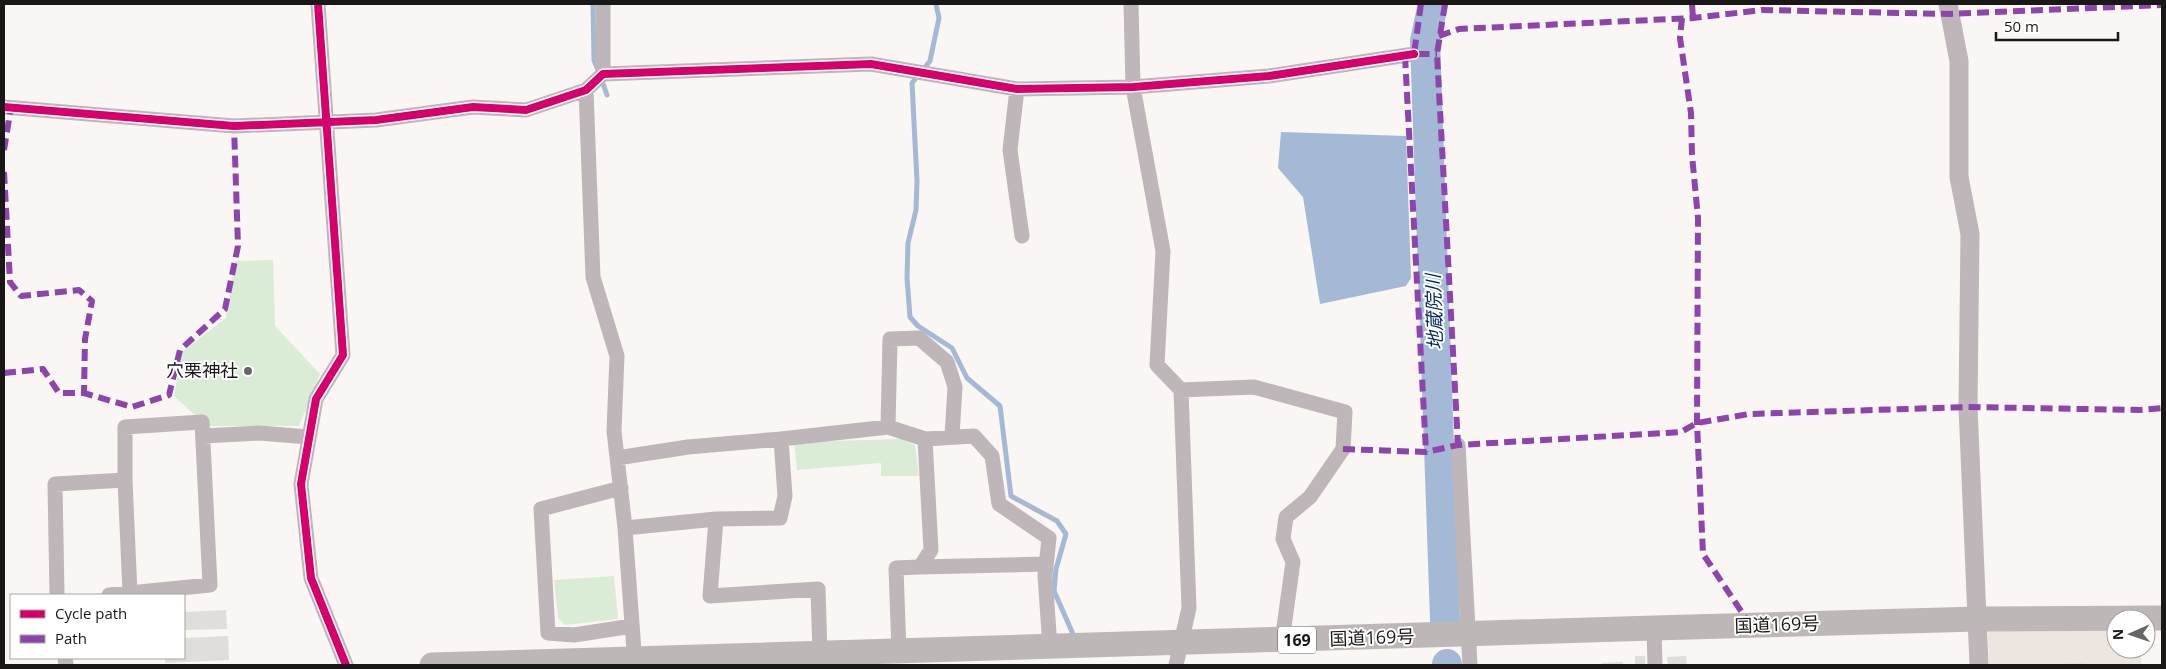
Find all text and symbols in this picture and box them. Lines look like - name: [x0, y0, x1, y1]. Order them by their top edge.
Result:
- scale bar: [1996, 10, 2118, 42]
- text: 50 m: [2004, 16, 2039, 36]
- water label: 地蔵院川: [1420, 272, 1448, 350]
- place label: 穴栗神社: [166, 358, 238, 382]
- marker: 穴栗神社: [242, 365, 254, 377]
- legend: [10, 594, 185, 659]
- text: Cycle path: [55, 603, 127, 623]
- north arrow: [2106, 609, 2156, 659]
- street label: 国道169号: [1734, 611, 1820, 637]
- street label: 国道169号: [1329, 624, 1415, 650]
- road number: 169: [1278, 626, 1316, 654]
- text: Path: [55, 628, 87, 648]
- text: N: [2108, 628, 2127, 640]

